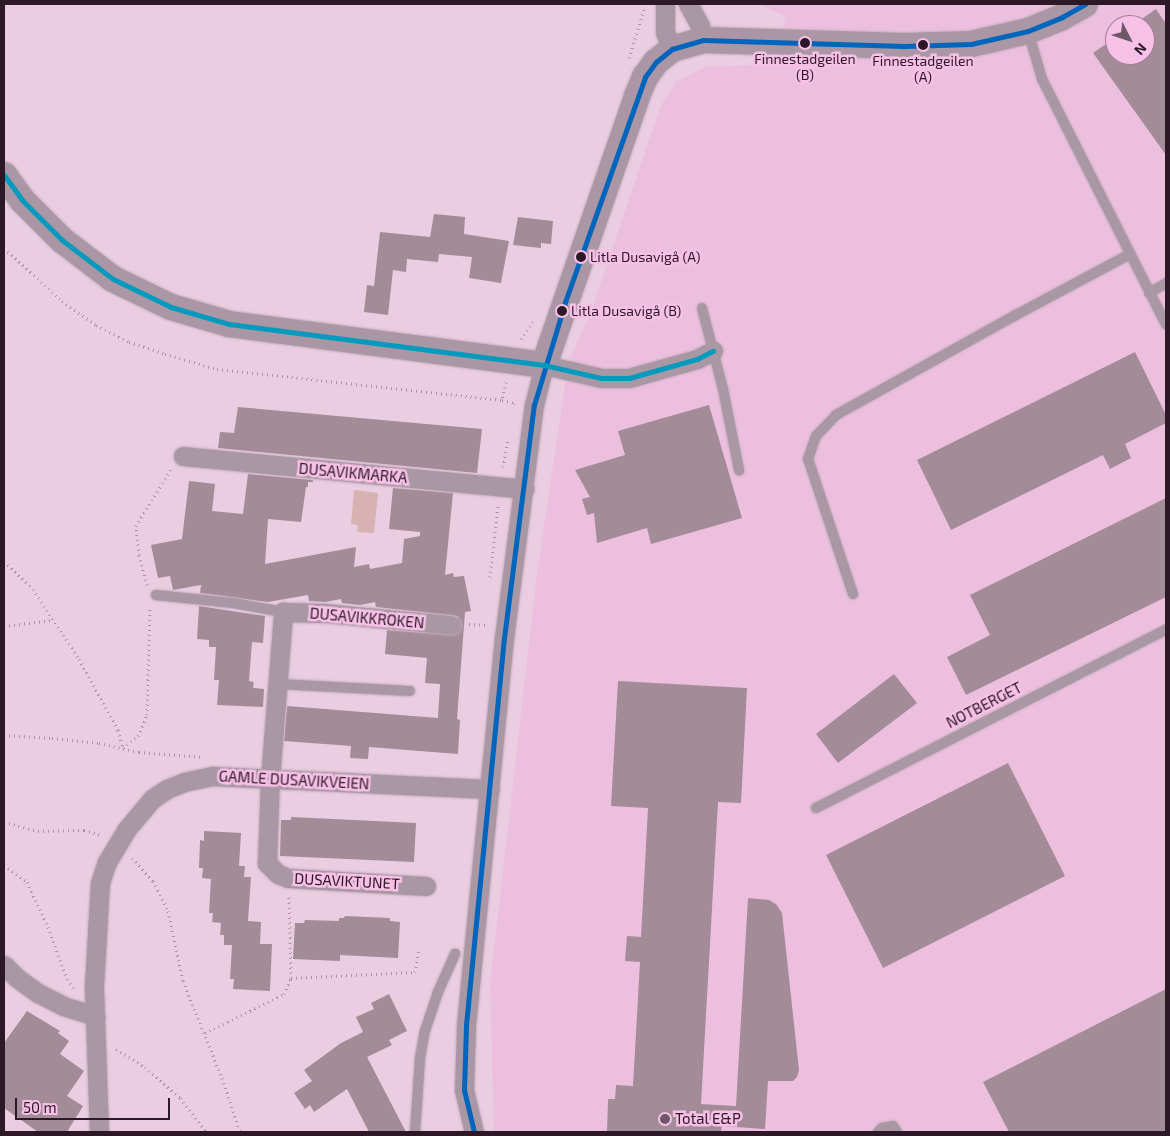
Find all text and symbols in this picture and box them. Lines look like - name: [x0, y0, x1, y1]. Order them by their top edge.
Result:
- north arrow: [1105, 15, 1155, 65]
- marker: Finnestadgeilen (B): [800, 38, 810, 48]
- marker: Finnestadgeilen (A): [918, 40, 928, 50]
- text: N: [1131, 40, 1151, 59]
- place label: Finnestadgeilen (B): [754, 51, 856, 84]
- place label: Finnestadgeilen (A): [872, 53, 974, 85]
- place label: Litla Dusavigå (A): [590, 249, 701, 265]
- marker: Litla Dusavigå (A): [576, 252, 586, 262]
- place label: Litla Dusavigå (B): [571, 303, 681, 319]
- marker: Litla Dusavigå (B): [557, 306, 567, 316]
- street label: DUSAVIKMARKA: [298, 459, 408, 487]
- street label: DUSAVIKKROKEN: [309, 604, 425, 632]
- street label: NOTBERGET: [943, 678, 1025, 732]
- street label: GAMLE DUSAVIKVEIEN: [218, 767, 370, 793]
- street label: DUSAVIKTUNET: [294, 869, 400, 893]
- scale bar: [18, 1088, 172, 1120]
- text: 50 m: [23, 1098, 57, 1116]
- place label: Total E&P: [675, 1110, 741, 1128]
- marker: Total E&P: [659, 1113, 671, 1125]

